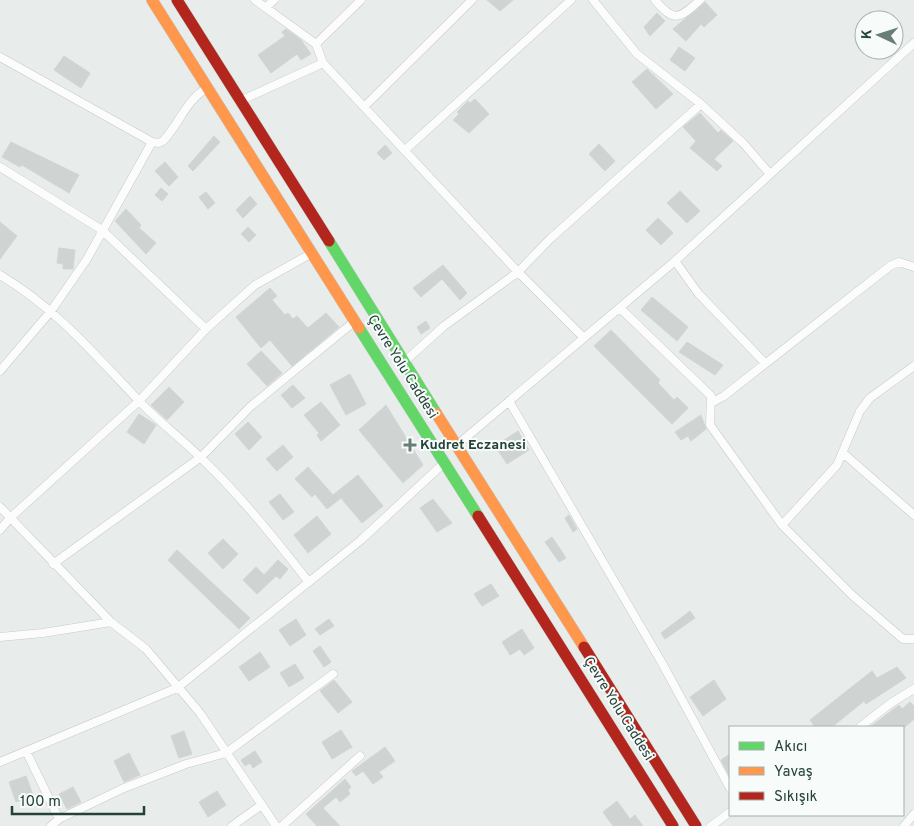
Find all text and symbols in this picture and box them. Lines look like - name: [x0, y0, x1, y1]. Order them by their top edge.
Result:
- north arrow: [854, 10, 904, 60]
- text: K: [859, 29, 876, 40]
- street label: Çevre Yolu Caddesi: [363, 312, 441, 422]
- place label: Kudret Eczanesi: [420, 437, 526, 454]
- marker: Kudret Eczanesi: [404, 439, 416, 451]
- street label: Çevre Yolu Caddesi: [579, 654, 657, 764]
- legend: [729, 726, 904, 816]
- text: Akıcı: [774, 738, 807, 757]
- text: Yavaş: [774, 763, 813, 782]
- scale bar: [12, 784, 145, 816]
- text: Sıkışık: [774, 788, 818, 807]
- text: 100 m: [20, 793, 61, 812]

